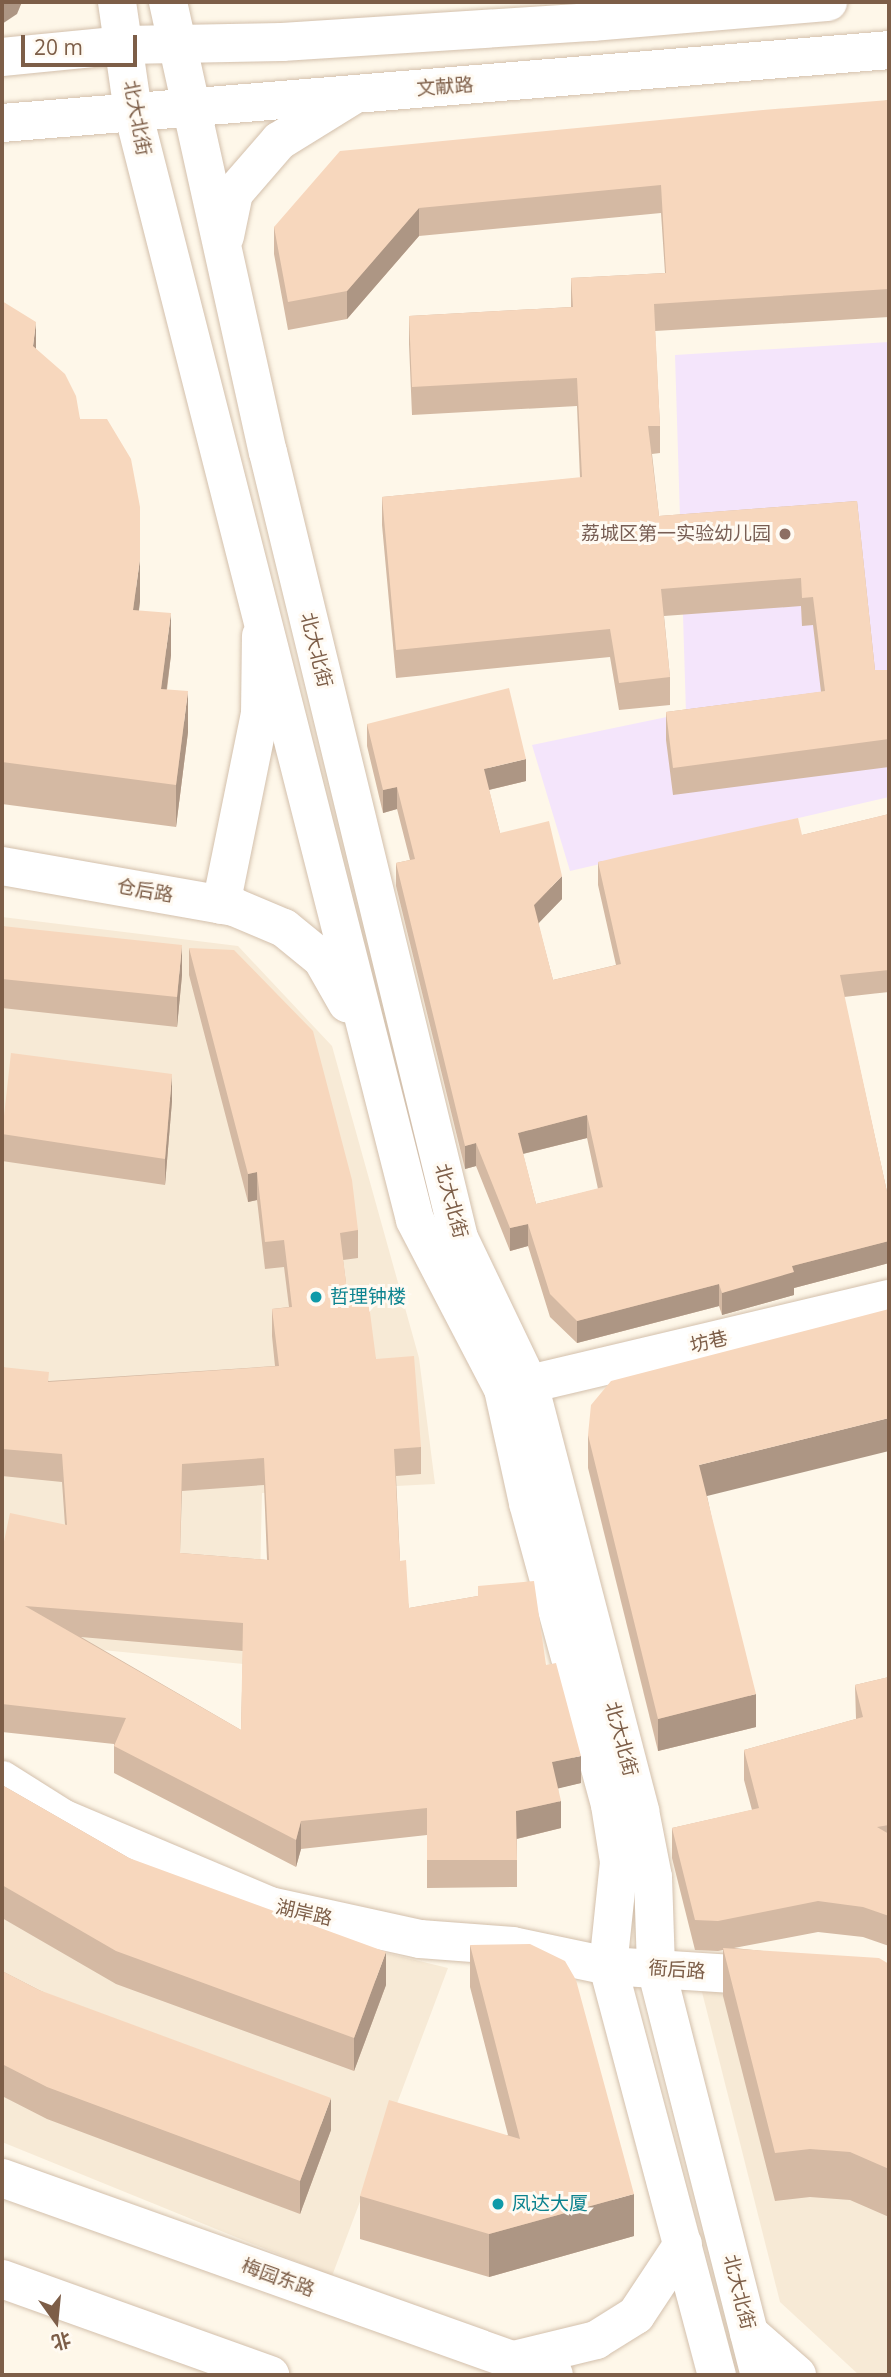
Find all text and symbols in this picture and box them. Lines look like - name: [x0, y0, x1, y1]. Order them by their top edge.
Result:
- scale bar: [24, 21, 140, 65]
- text: 20 m: [34, 33, 83, 61]
- street label: 文献路: [416, 74, 474, 100]
- street label: 北大北街: [119, 79, 155, 157]
- place label: 荔城区第一实验幼儿园: [581, 523, 771, 545]
- marker: 荔城区第一实验幼儿园: [777, 526, 793, 542]
- street label: 北大北街: [296, 610, 336, 690]
- street label: 仓后路: [115, 875, 175, 907]
- street label: 北大北街: [430, 1161, 472, 1241]
- place label: 哲理钟楼: [330, 1286, 406, 1308]
- marker: 哲理钟楼: [308, 1289, 324, 1305]
- street label: 坊巷: [688, 1327, 730, 1357]
- street label: 北大北街: [600, 1699, 642, 1779]
- street label: 湖岸路: [274, 1895, 334, 1931]
- street label: 衙后路: [648, 1957, 706, 1983]
- place label: 凤达大厦: [512, 2193, 588, 2215]
- marker: 凤达大厦: [490, 2196, 506, 2212]
- street label: 北大北街: [719, 2252, 759, 2332]
- street label: 梅园东路: [238, 2254, 318, 2302]
- north arrow: [21, 2286, 91, 2356]
- text: 北: [49, 2326, 74, 2356]

